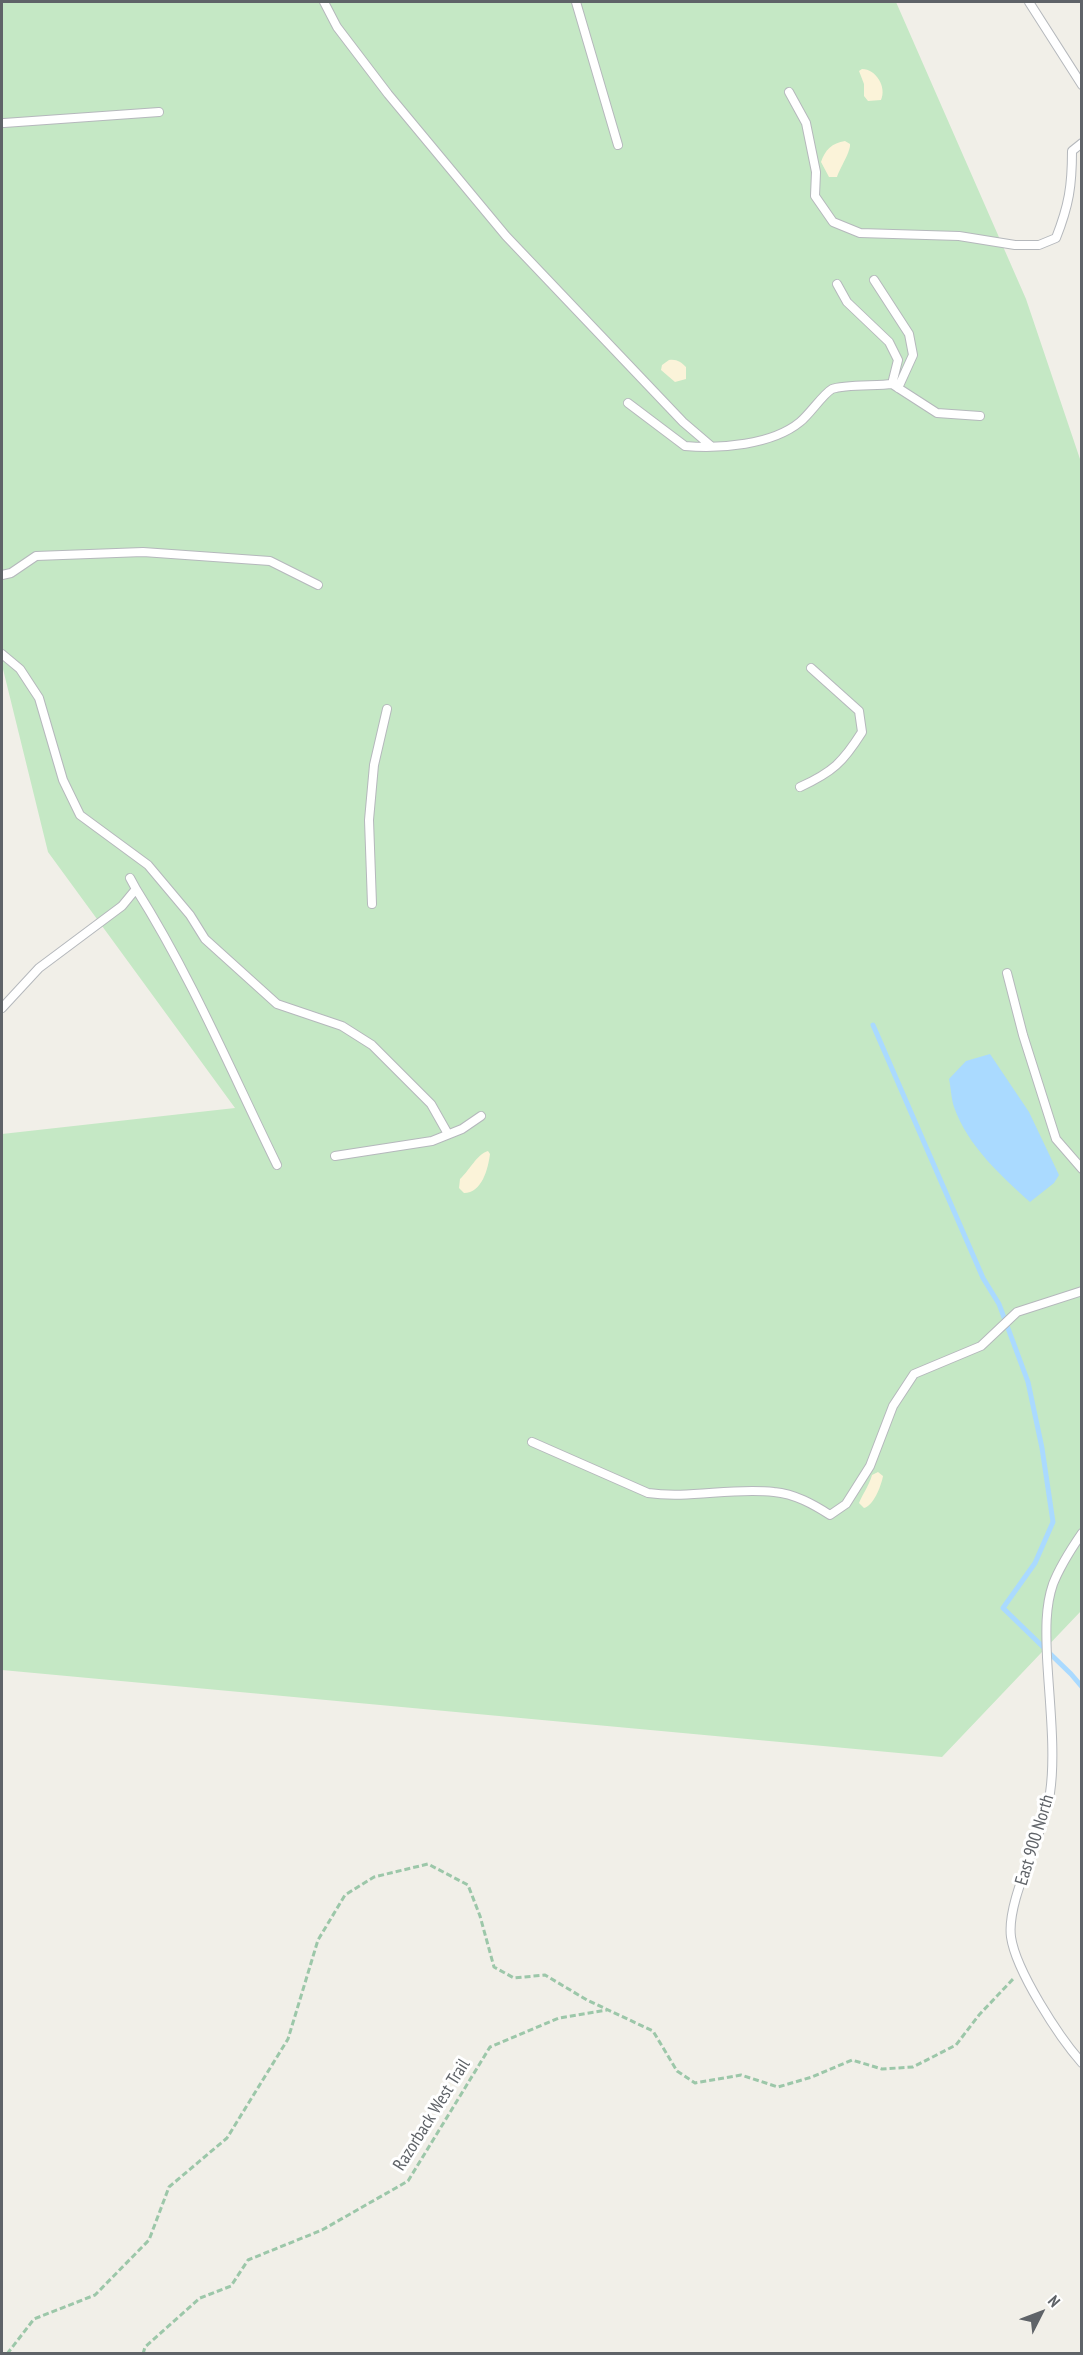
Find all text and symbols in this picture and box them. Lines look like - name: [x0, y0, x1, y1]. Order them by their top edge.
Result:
- street label: East 900 North: [1011, 1792, 1059, 1888]
- street label: Razorback West Trail: [389, 2055, 475, 2175]
- north arrow: [1011, 2283, 1071, 2343]
- text: N: [1044, 2291, 1065, 2311]

